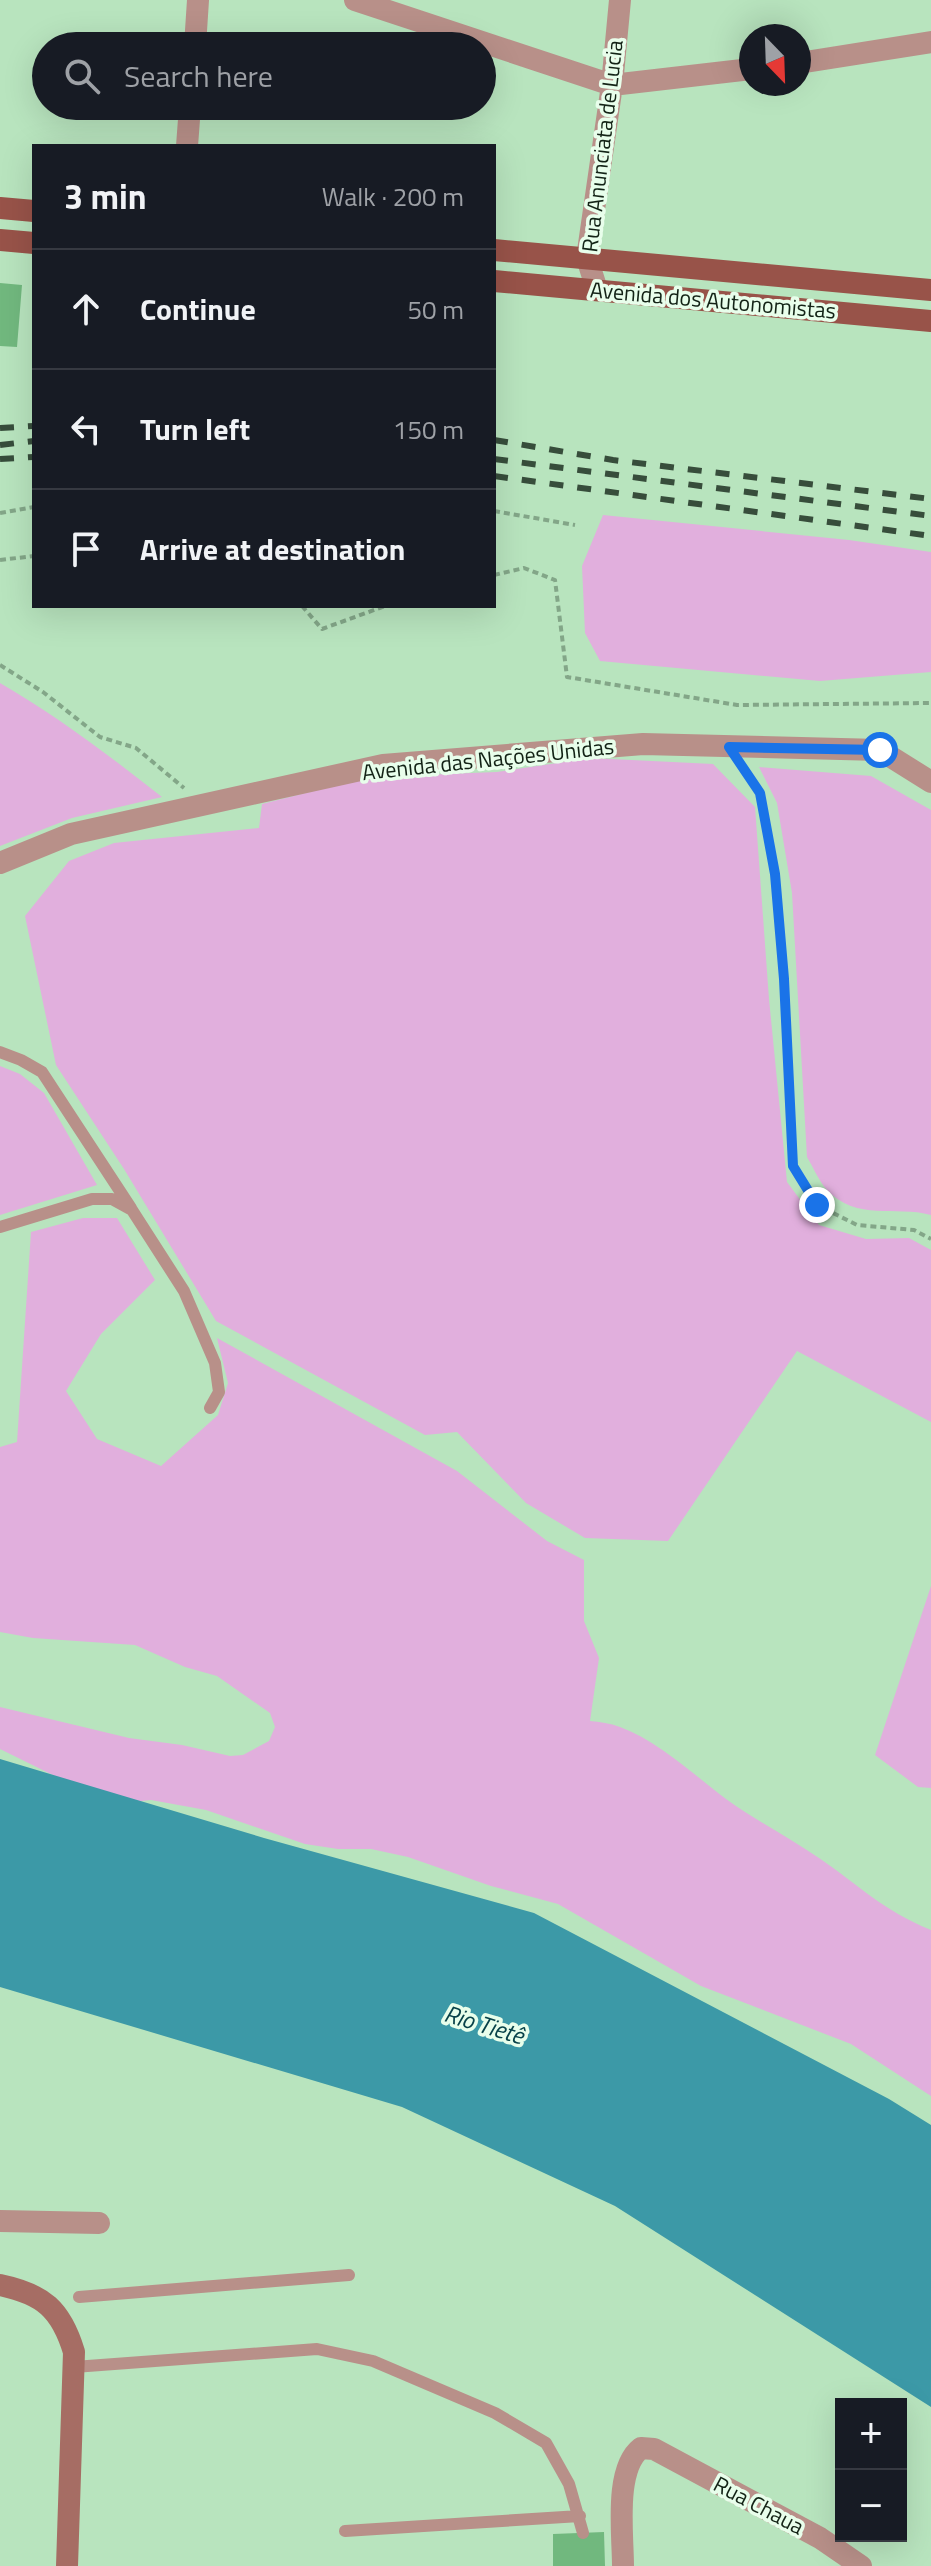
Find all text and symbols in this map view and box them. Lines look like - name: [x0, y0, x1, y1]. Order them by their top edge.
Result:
- north arrow: [739, 24, 811, 96]
- search box: [32, 32, 496, 120]
- street label: Rua Anunciata de Lucia: [572, 38, 632, 254]
- text: Search here: [124, 53, 273, 99]
- icon: search: [60, 54, 104, 98]
- text: 3 min: [64, 170, 147, 222]
- text: Walk · 200 m: [322, 177, 464, 216]
- street label: Avenida dos Autonomistas: [589, 272, 837, 328]
- text: Continue: [140, 286, 256, 332]
- icon: ahead: [64, 287, 108, 331]
- text: 50 m: [407, 290, 464, 329]
- text: Turn left: [140, 406, 250, 452]
- icon: left: [64, 407, 108, 451]
- text: 150 m: [393, 410, 464, 449]
- text: Arrive at destination: [140, 526, 405, 572]
- icon: arrive: [64, 527, 108, 571]
- street label: Avenida das Nações Unidas: [360, 729, 616, 789]
- route start: [862, 732, 898, 768]
- route end: [799, 1187, 835, 1223]
- water label: Rio Tietê: [440, 1995, 530, 2054]
- map controls: [835, 2398, 907, 2542]
- button: +: [835, 2398, 907, 2470]
- street label: Rua Chaua: [708, 2467, 810, 2543]
- button: −: [835, 2470, 907, 2542]

